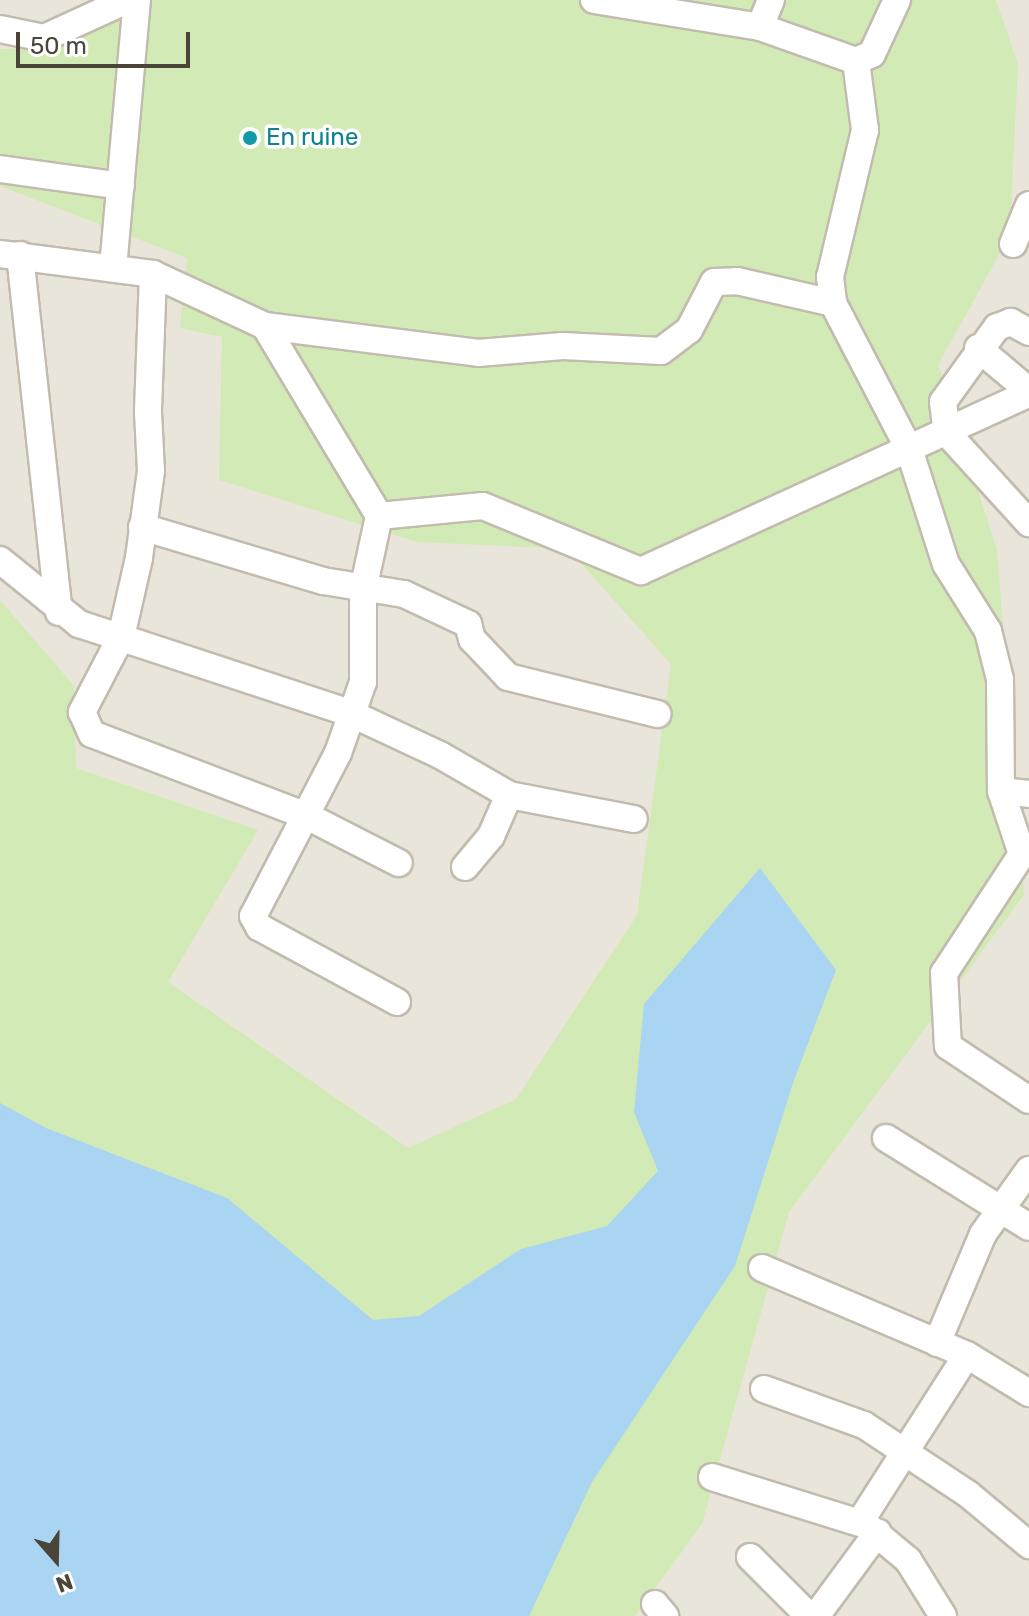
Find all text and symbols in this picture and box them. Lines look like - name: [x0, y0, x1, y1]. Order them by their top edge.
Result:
- scale bar: [20, 16, 194, 66]
- text: 50 m: [30, 32, 87, 60]
- place label: En ruine: [266, 124, 358, 152]
- marker: En ruine: [241, 129, 259, 147]
- north arrow: [16, 1520, 96, 1600]
- text: N: [52, 1568, 76, 1598]

